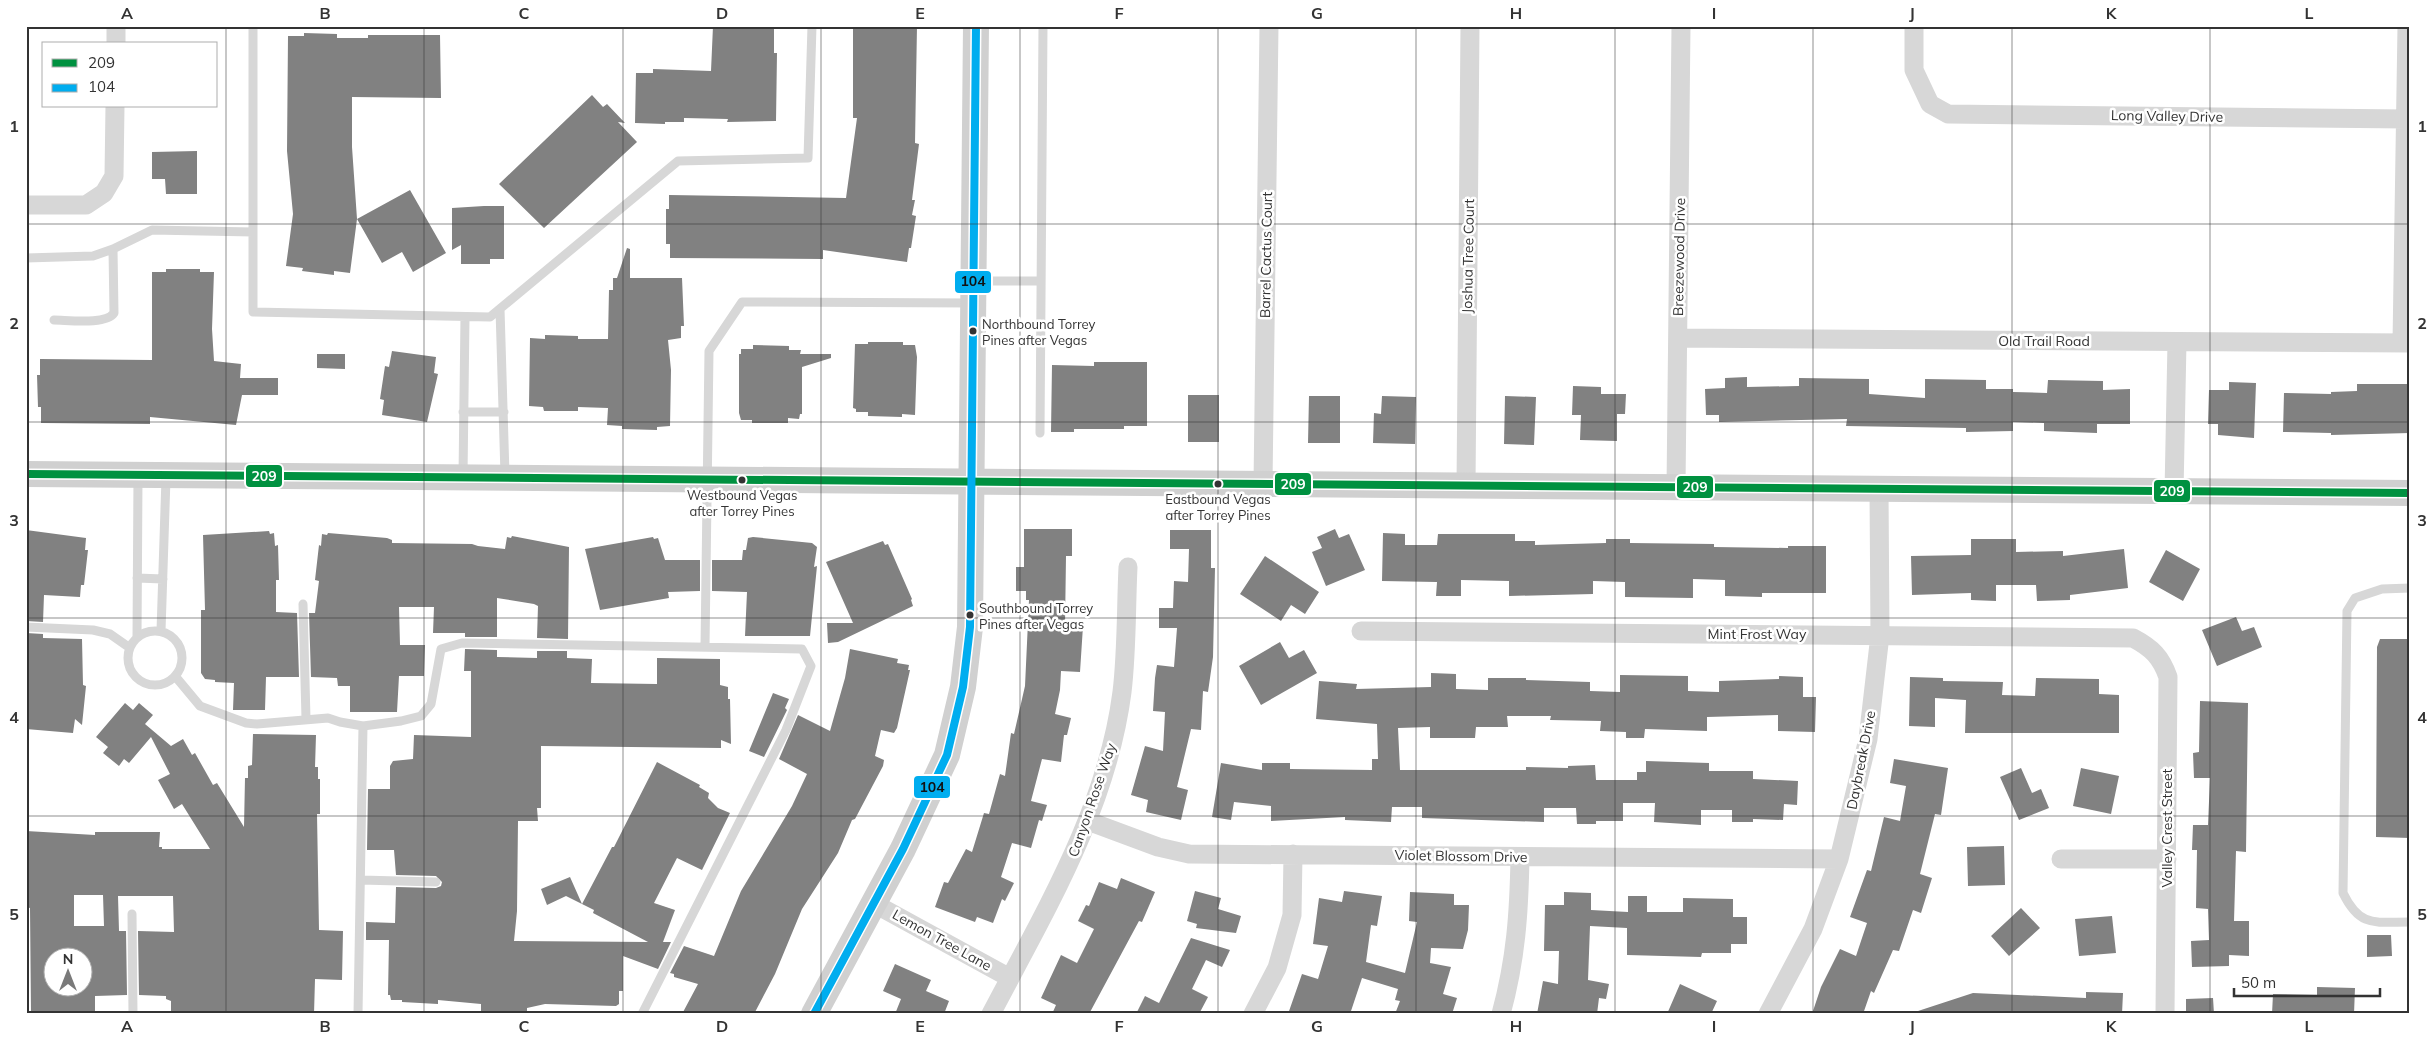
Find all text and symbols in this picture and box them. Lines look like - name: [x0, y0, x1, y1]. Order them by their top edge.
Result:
- text: A: [121, 3, 133, 23]
- text: B: [319, 3, 331, 23]
- text: C: [519, 3, 530, 23]
- text: D: [716, 3, 728, 23]
- text: E: [915, 3, 925, 23]
- text: F: [1114, 3, 1124, 23]
- text: G: [1311, 3, 1323, 23]
- text: H: [1510, 3, 1522, 23]
- text: I: [1712, 3, 1716, 23]
- text: J: [1909, 3, 1915, 23]
- text: K: [2106, 3, 2118, 23]
- text: L: [2305, 3, 2314, 23]
- legend: [42, 42, 218, 108]
- text: 209: [88, 53, 115, 72]
- text: 104: [88, 77, 115, 96]
- street label: Long Valley Drive: [2111, 106, 2223, 126]
- text: 1: [9, 116, 19, 136]
- text: 1: [2417, 116, 2427, 136]
- street label: Barrel Cactus Court: [1256, 192, 1276, 318]
- street label: Joshua Tree Court: [1458, 198, 1478, 313]
- street label: Breezewood Drive: [1669, 198, 1689, 316]
- line badge: 104: [954, 270, 992, 294]
- text: 104: [960, 272, 986, 290]
- text: 2: [9, 313, 19, 333]
- text: 2: [2417, 313, 2427, 333]
- place label: Northbound Torrey Pines after Vegas: [982, 316, 1096, 348]
- marker: Northbound Torrey Pines after Vegas: [968, 326, 978, 336]
- street label: Old Trail Road: [1998, 332, 2090, 350]
- line badge: 209: [245, 464, 283, 488]
- text: 209: [251, 467, 277, 485]
- line badge: 209: [1274, 472, 1312, 496]
- marker: Westbound Vegas after Torrey Pines: [737, 475, 747, 485]
- text: 209: [1280, 475, 1306, 493]
- line badge: 209: [1676, 475, 1714, 499]
- text: 209: [1682, 478, 1708, 496]
- marker: Eastbound Vegas after Torrey Pines: [1213, 479, 1223, 489]
- line badge: 209: [2153, 479, 2191, 503]
- text: 209: [2159, 482, 2185, 500]
- place label: Westbound Vegas after Torrey Pines: [687, 487, 797, 519]
- place label: Eastbound Vegas after Torrey Pines: [1165, 491, 1271, 523]
- text: 3: [9, 510, 19, 530]
- text: 3: [2417, 510, 2427, 530]
- place label: Southbound Torrey Pines after Vegas: [979, 600, 1093, 632]
- marker: Southbound Torrey Pines after Vegas: [965, 610, 975, 620]
- street label: Mint Frost Way: [1708, 625, 1807, 643]
- text: 4: [9, 707, 19, 727]
- text: 4: [2417, 707, 2427, 727]
- street label: Daybreak Drive: [1843, 709, 1879, 811]
- street label: Canyon Rose Way: [1064, 740, 1120, 859]
- street label: Valley Crest Street: [2158, 768, 2176, 887]
- line badge: 104: [913, 775, 951, 799]
- text: 104: [919, 778, 945, 796]
- street label: Violet Blossom Drive: [1394, 846, 1528, 866]
- text: 5: [9, 904, 19, 924]
- text: 5: [2417, 904, 2427, 924]
- street label: Lemon Tree Lane: [889, 905, 995, 975]
- north arrow: [42, 948, 92, 998]
- text: N: [63, 950, 73, 968]
- scale bar: [2234, 965, 2380, 997]
- text: 50 m: [2241, 973, 2276, 992]
- text: A: [121, 1016, 133, 1036]
- text: B: [319, 1016, 331, 1036]
- text: C: [519, 1016, 530, 1036]
- text: D: [716, 1016, 728, 1036]
- text: E: [915, 1016, 925, 1036]
- text: F: [1114, 1016, 1124, 1036]
- text: G: [1311, 1016, 1323, 1036]
- text: H: [1510, 1016, 1522, 1036]
- text: I: [1712, 1016, 1716, 1036]
- text: J: [1909, 1016, 1915, 1036]
- text: K: [2106, 1016, 2118, 1036]
- text: L: [2305, 1016, 2314, 1036]

